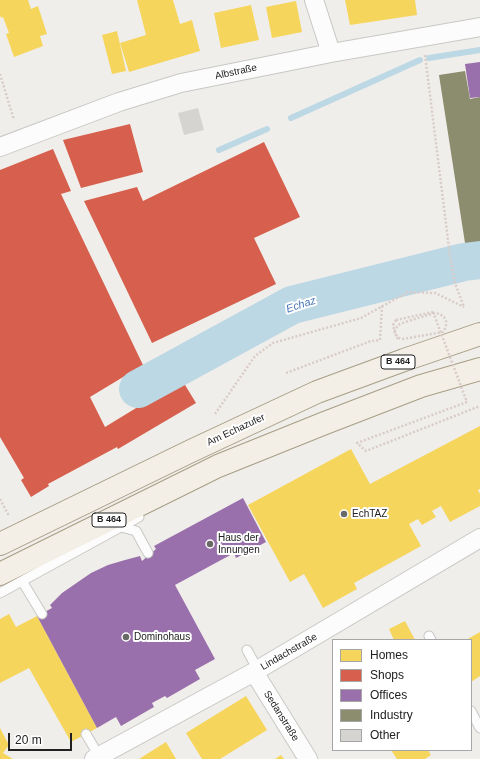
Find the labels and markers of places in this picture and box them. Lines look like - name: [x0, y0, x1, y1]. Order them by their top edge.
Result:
- place label: EchTAZ: [352, 508, 387, 520]
- marker: EchTAZ: [339, 509, 349, 519]
- place label: Haus der Innungen: [218, 532, 260, 556]
- marker: Haus der Innungen: [205, 539, 215, 549]
- place label: Dominohaus: [134, 631, 190, 643]
- marker: Dominohaus: [121, 632, 131, 642]

